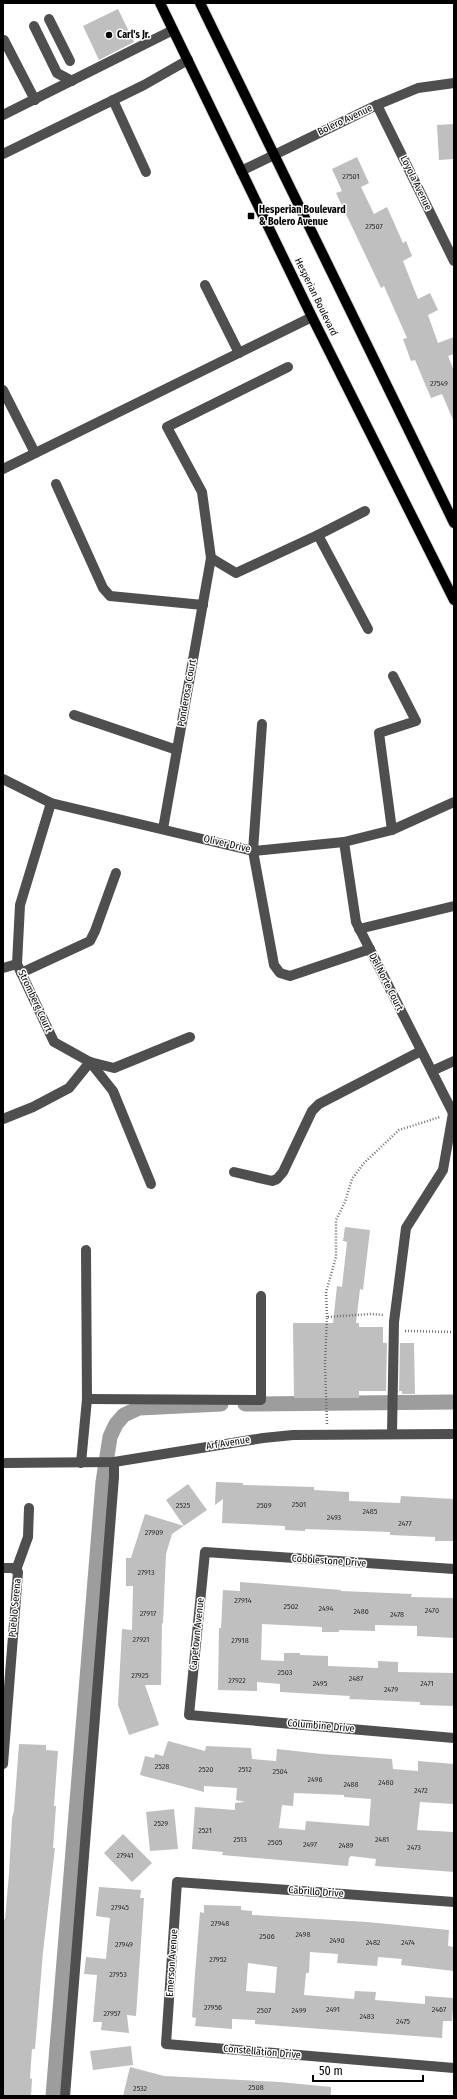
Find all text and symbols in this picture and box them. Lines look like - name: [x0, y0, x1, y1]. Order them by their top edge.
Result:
- place label: Carl's Jr.: [117, 29, 151, 41]
- marker: Carl's Jr.: [104, 30, 114, 40]
- street label: Bolero Avenue: [316, 102, 374, 138]
- street label: Loyola Avenue: [398, 154, 434, 212]
- house number: 27501: [342, 172, 360, 181]
- place label: Hesperian Boulevard & Bolero Avenue: [259, 204, 346, 228]
- marker: Hesperian Boulevard & Bolero Avenue: [246, 211, 256, 221]
- house number: 27507: [365, 222, 384, 231]
- street label: Hesperian Boulevard: [292, 256, 340, 338]
- house number: 27549: [430, 379, 448, 388]
- street label: Ponderosa Court: [175, 658, 199, 727]
- street label: Oliver Drive: [202, 833, 252, 855]
- street label: Del Norte Court: [366, 951, 406, 1013]
- street label: Stromberg Court: [15, 968, 55, 1035]
- street label: Arf Avenue: [205, 1434, 251, 1452]
- house number: 2501: [292, 1500, 306, 1509]
- house number: 2525: [176, 1501, 190, 1510]
- house number: 2509: [256, 1501, 272, 1510]
- house number: 2485: [363, 1507, 378, 1516]
- house number: 2493: [327, 1513, 342, 1522]
- house number: 2477: [398, 1519, 413, 1528]
- house number: 27909: [145, 1528, 163, 1537]
- street label: Cobblestone Drive: [291, 1552, 367, 1570]
- house number: 27913: [137, 1568, 155, 1577]
- street label: Pueblo Serena: [6, 1578, 24, 1638]
- house number: 27914: [234, 1596, 252, 1605]
- street label: Capetown Avenue: [187, 1597, 207, 1671]
- house number: 2502: [284, 1602, 299, 1611]
- house number: 2494: [319, 1604, 334, 1613]
- house number: 2470: [425, 1606, 439, 1615]
- house number: 2486: [353, 1607, 369, 1616]
- house number: 27917: [140, 1609, 157, 1618]
- house number: 2478: [390, 1610, 404, 1619]
- house number: 27921: [133, 1635, 149, 1644]
- house number: 27918: [231, 1636, 249, 1645]
- house number: 2503: [278, 1668, 293, 1677]
- house number: 27925: [131, 1671, 149, 1680]
- house number: 2487: [349, 1674, 364, 1683]
- house number: 27922: [228, 1676, 246, 1685]
- house number: 2495: [313, 1679, 328, 1688]
- house number: 2471: [420, 1679, 434, 1688]
- house number: 2479: [384, 1685, 398, 1694]
- street label: Columbine Drive: [287, 1717, 355, 1735]
- house number: 2528: [155, 1762, 169, 1771]
- house number: 2520: [199, 1765, 213, 1774]
- house number: 2512: [238, 1765, 252, 1774]
- house number: 2504: [272, 1767, 288, 1776]
- house number: 2496: [308, 1775, 323, 1784]
- house number: 2480: [378, 1778, 394, 1787]
- house number: 2488: [343, 1780, 359, 1789]
- house number: 2472: [414, 1786, 428, 1795]
- house number: 2529: [154, 1819, 168, 1828]
- house number: 2521: [198, 1826, 212, 1835]
- house number: 2513: [233, 1835, 247, 1844]
- house number: 2481: [375, 1835, 389, 1844]
- house number: 2505: [267, 1838, 283, 1847]
- house number: 2497: [303, 1840, 318, 1849]
- house number: 2489: [338, 1841, 354, 1850]
- house number: 2473: [407, 1843, 421, 1852]
- house number: 27941: [117, 1851, 133, 1860]
- street label: Cabrillo Drive: [288, 1884, 344, 1900]
- house number: 27945: [111, 1903, 129, 1912]
- house number: 27948: [211, 1919, 229, 1928]
- street label: Emerson Avenue: [164, 1929, 180, 1997]
- house number: 2498: [296, 1930, 310, 1939]
- house number: 2506: [259, 1932, 275, 1941]
- house number: 2490: [329, 1936, 345, 1945]
- house number: 2482: [366, 1938, 381, 1947]
- house number: 2474: [401, 1938, 415, 1947]
- house number: 27949: [115, 1940, 133, 1949]
- house number: 27952: [209, 1955, 227, 1964]
- house number: 27953: [109, 1970, 127, 1979]
- house number: 27956: [204, 2003, 222, 2012]
- house number: 2491: [326, 2005, 340, 2014]
- house number: 2467: [432, 2005, 447, 2014]
- house number: 2507: [257, 2006, 272, 2015]
- house number: 2499: [292, 2006, 307, 2015]
- house number: 27957: [103, 2009, 121, 2018]
- house number: 2483: [360, 2012, 375, 2021]
- house number: 2475: [396, 2017, 410, 2026]
- street label: Constellation Drive: [223, 2043, 301, 2061]
- scale bar: [313, 2057, 423, 2083]
- text: 50 m: [319, 2064, 343, 2078]
- house number: 2508: [248, 2083, 264, 2092]
- house number: 2532: [133, 2084, 148, 2093]

